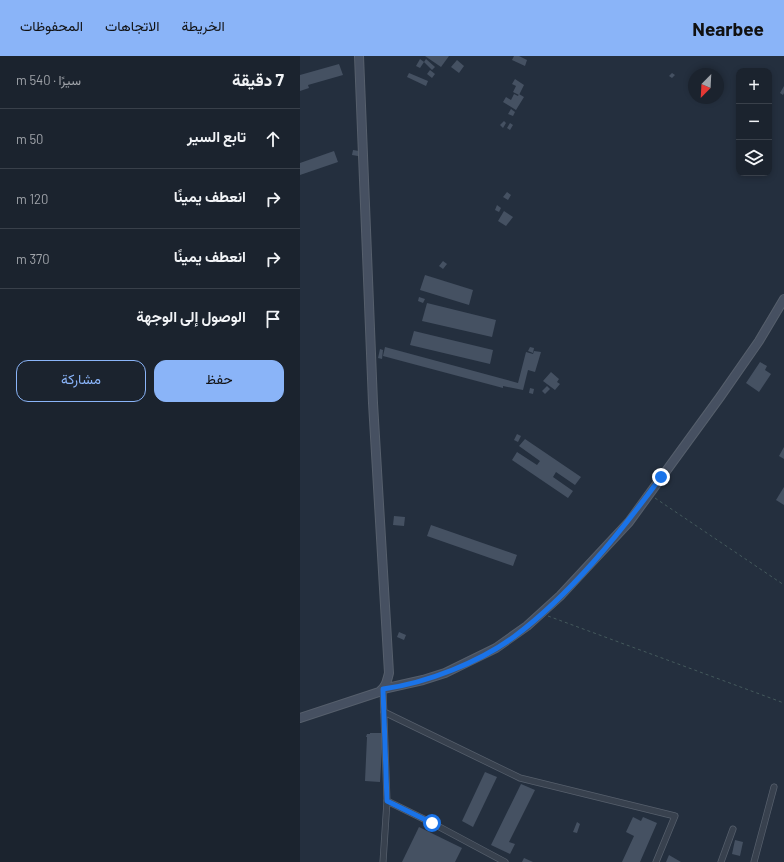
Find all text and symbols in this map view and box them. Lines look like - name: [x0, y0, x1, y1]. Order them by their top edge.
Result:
- text: المحفوظات: [20, 17, 83, 34]
- text: الاتجاهات: [105, 17, 159, 34]
- text: الخريطة: [181, 17, 225, 34]
- text: Nearbee: [692, 17, 764, 40]
- north arrow: [688, 68, 724, 104]
- map controls: [736, 68, 772, 176]
- button: +: [736, 68, 772, 104]
- text: 7 دقيقة: [232, 69, 284, 89]
- text: سيرًا · 540 m: [16, 72, 81, 88]
- button: −: [736, 104, 772, 140]
- text: تابع السير: [187, 127, 246, 145]
- icon: ahead: [262, 128, 284, 150]
- text: 50 m: [16, 131, 43, 147]
- button: layers: [736, 140, 772, 176]
- text: انعطف يمينًا: [174, 187, 246, 205]
- icon: right: [262, 188, 284, 210]
- text: 120 m: [16, 191, 48, 207]
- text: انعطف يمينًا: [174, 247, 246, 265]
- icon: right: [262, 248, 284, 270]
- text: 370 m: [16, 251, 50, 267]
- text: الوصول إلى الوجهة: [136, 307, 246, 325]
- icon: arrive: [262, 308, 284, 330]
- button: مشاركة: [16, 360, 146, 402]
- button: حفظ: [154, 360, 284, 402]
- route end: [652, 468, 670, 486]
- route start: [423, 814, 441, 832]

